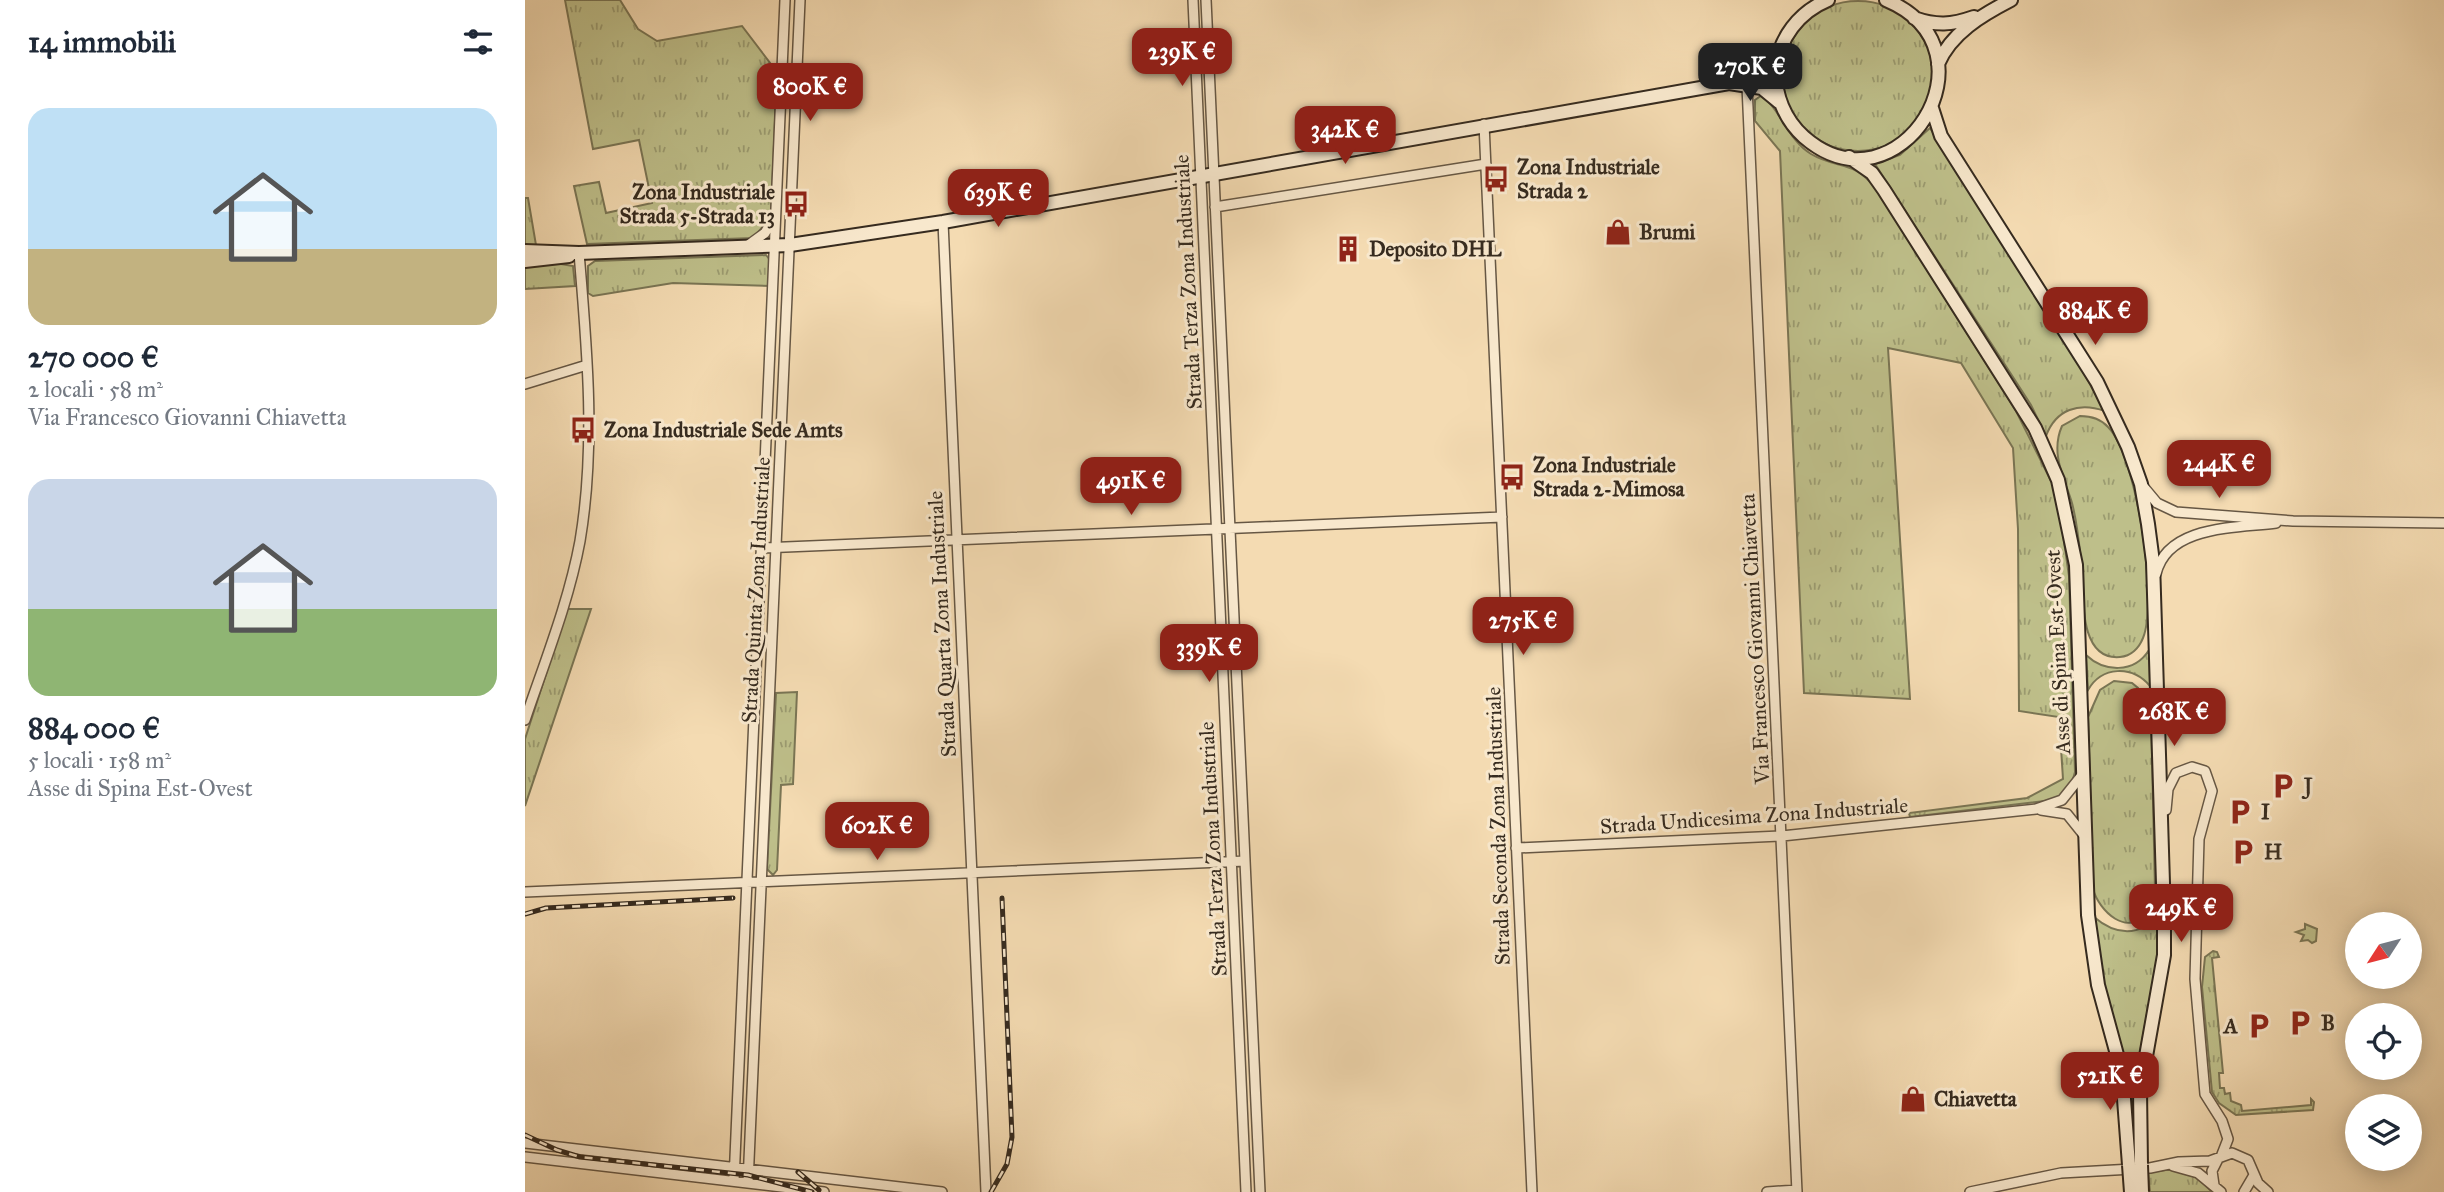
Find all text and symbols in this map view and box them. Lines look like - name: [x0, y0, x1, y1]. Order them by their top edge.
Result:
- icon: filters: [459, 23, 497, 61]
- text: 14 immobili: [28, 24, 176, 60]
- pin: 239K €: [1125, 28, 1239, 88]
- text: 239K €: [1148, 37, 1216, 65]
- pin: 270K €: [1693, 43, 1807, 103]
- text: 270K €: [1714, 52, 1786, 80]
- pin: 800K €: [753, 64, 867, 123]
- text: 800K €: [773, 72, 847, 100]
- pin: 342K €: [1288, 106, 1402, 166]
- text: 342K €: [1311, 115, 1379, 143]
- icon: home: [200, 154, 326, 280]
- street label: Strada Terza Zona Industriale: [1168, 154, 1208, 410]
- place label: Zona Industriale Strada 2: [1517, 154, 1660, 204]
- bus stop icon: Zona Industriale Strada 2: [1481, 164, 1511, 194]
- pin: 639K €: [941, 170, 1055, 229]
- text: 639K €: [964, 178, 1032, 206]
- place label: Zona Industriale Strada 5-Strada 13: [620, 179, 775, 229]
- bus stop icon: Zona Industriale Strada 5-Strada 13: [781, 189, 811, 219]
- shop icon: Brumi: [1603, 217, 1633, 247]
- place label: Brumi: [1639, 219, 1696, 245]
- building icon: Deposito DHL: [1333, 234, 1363, 264]
- place label: Deposito DHL: [1369, 236, 1502, 262]
- pin: 884K €: [2038, 288, 2152, 347]
- text: 884K €: [2059, 296, 2131, 324]
- text: 270 000 €: [28, 339, 159, 375]
- text: 2 locali · 58 m²: [28, 375, 163, 403]
- text: Via Francesco Giovanni Chiavetta: [28, 403, 346, 431]
- bus stop icon: Zona Industriale Sede Amts: [568, 415, 598, 445]
- place label: Zona Industriale Sede Amts: [604, 417, 843, 443]
- pin: 244K €: [2162, 440, 2276, 500]
- text: 244K €: [2183, 449, 2255, 477]
- place label: Zona Industriale Strada 2-Mimosa: [1533, 452, 1686, 502]
- street label: Strada Quinta Zona Industriale: [736, 456, 776, 724]
- pin: 491K €: [1074, 458, 1188, 517]
- bus stop icon: Zona Industriale Strada 2-Mimosa: [1497, 462, 1527, 492]
- text: 491K €: [1096, 466, 1166, 494]
- street label: Strada Quarta Zona Industriale: [922, 490, 962, 758]
- street label: Via Francesco Giovanni Chiavetta: [1734, 493, 1776, 786]
- icon: home: [200, 525, 326, 651]
- street label: Asse di Spina Est-Ovest: [2040, 548, 2076, 756]
- pin: 275K €: [1466, 598, 1580, 657]
- text: 275K €: [1489, 606, 1557, 634]
- pin: 339K €: [1152, 624, 1266, 684]
- text: 339K €: [1176, 633, 1242, 661]
- street label: Strada Seconda Zona Industriale: [1480, 686, 1516, 966]
- pin: 268K €: [2117, 688, 2231, 748]
- text: 268K €: [2139, 697, 2209, 725]
- text: 884 000 €: [28, 710, 160, 746]
- street label: Strada Terza Zona Industriale: [1193, 721, 1233, 977]
- text: 5 locali · 158 m²: [28, 746, 171, 774]
- parking icon: J: [2268, 771, 2298, 801]
- place label: J: [2301, 773, 2313, 800]
- text: Asse di Spina Est-Ovest: [28, 774, 253, 802]
- street label: Strada Undicesima Zona Industriale: [1599, 792, 1909, 840]
- parking icon: I: [2225, 797, 2255, 827]
- place label: I: [2261, 799, 2270, 825]
- pin: 602K €: [820, 802, 934, 862]
- text: 602K €: [841, 811, 913, 839]
- parking icon: H: [2228, 837, 2258, 867]
- place label: H: [2264, 839, 2282, 865]
- pin: 249K €: [2124, 884, 2238, 944]
- text: 249K €: [2145, 893, 2217, 921]
- north arrow: [2345, 912, 2422, 989]
- map controls: [2345, 912, 2422, 1171]
- button: locate: [2345, 1003, 2422, 1080]
- parking icon: B: [2285, 1008, 2315, 1038]
- place label: B: [2321, 1010, 2335, 1036]
- parking icon: A: [2244, 1011, 2274, 1041]
- place label: A: [2222, 1013, 2239, 1039]
- pin: 521K €: [2053, 1052, 2167, 1112]
- text: 521K €: [2077, 1061, 2143, 1089]
- shop icon: Chiavetta: [1898, 1084, 1928, 1114]
- place label: Chiavetta: [1934, 1086, 2018, 1112]
- button: layers: [2345, 1094, 2422, 1171]

